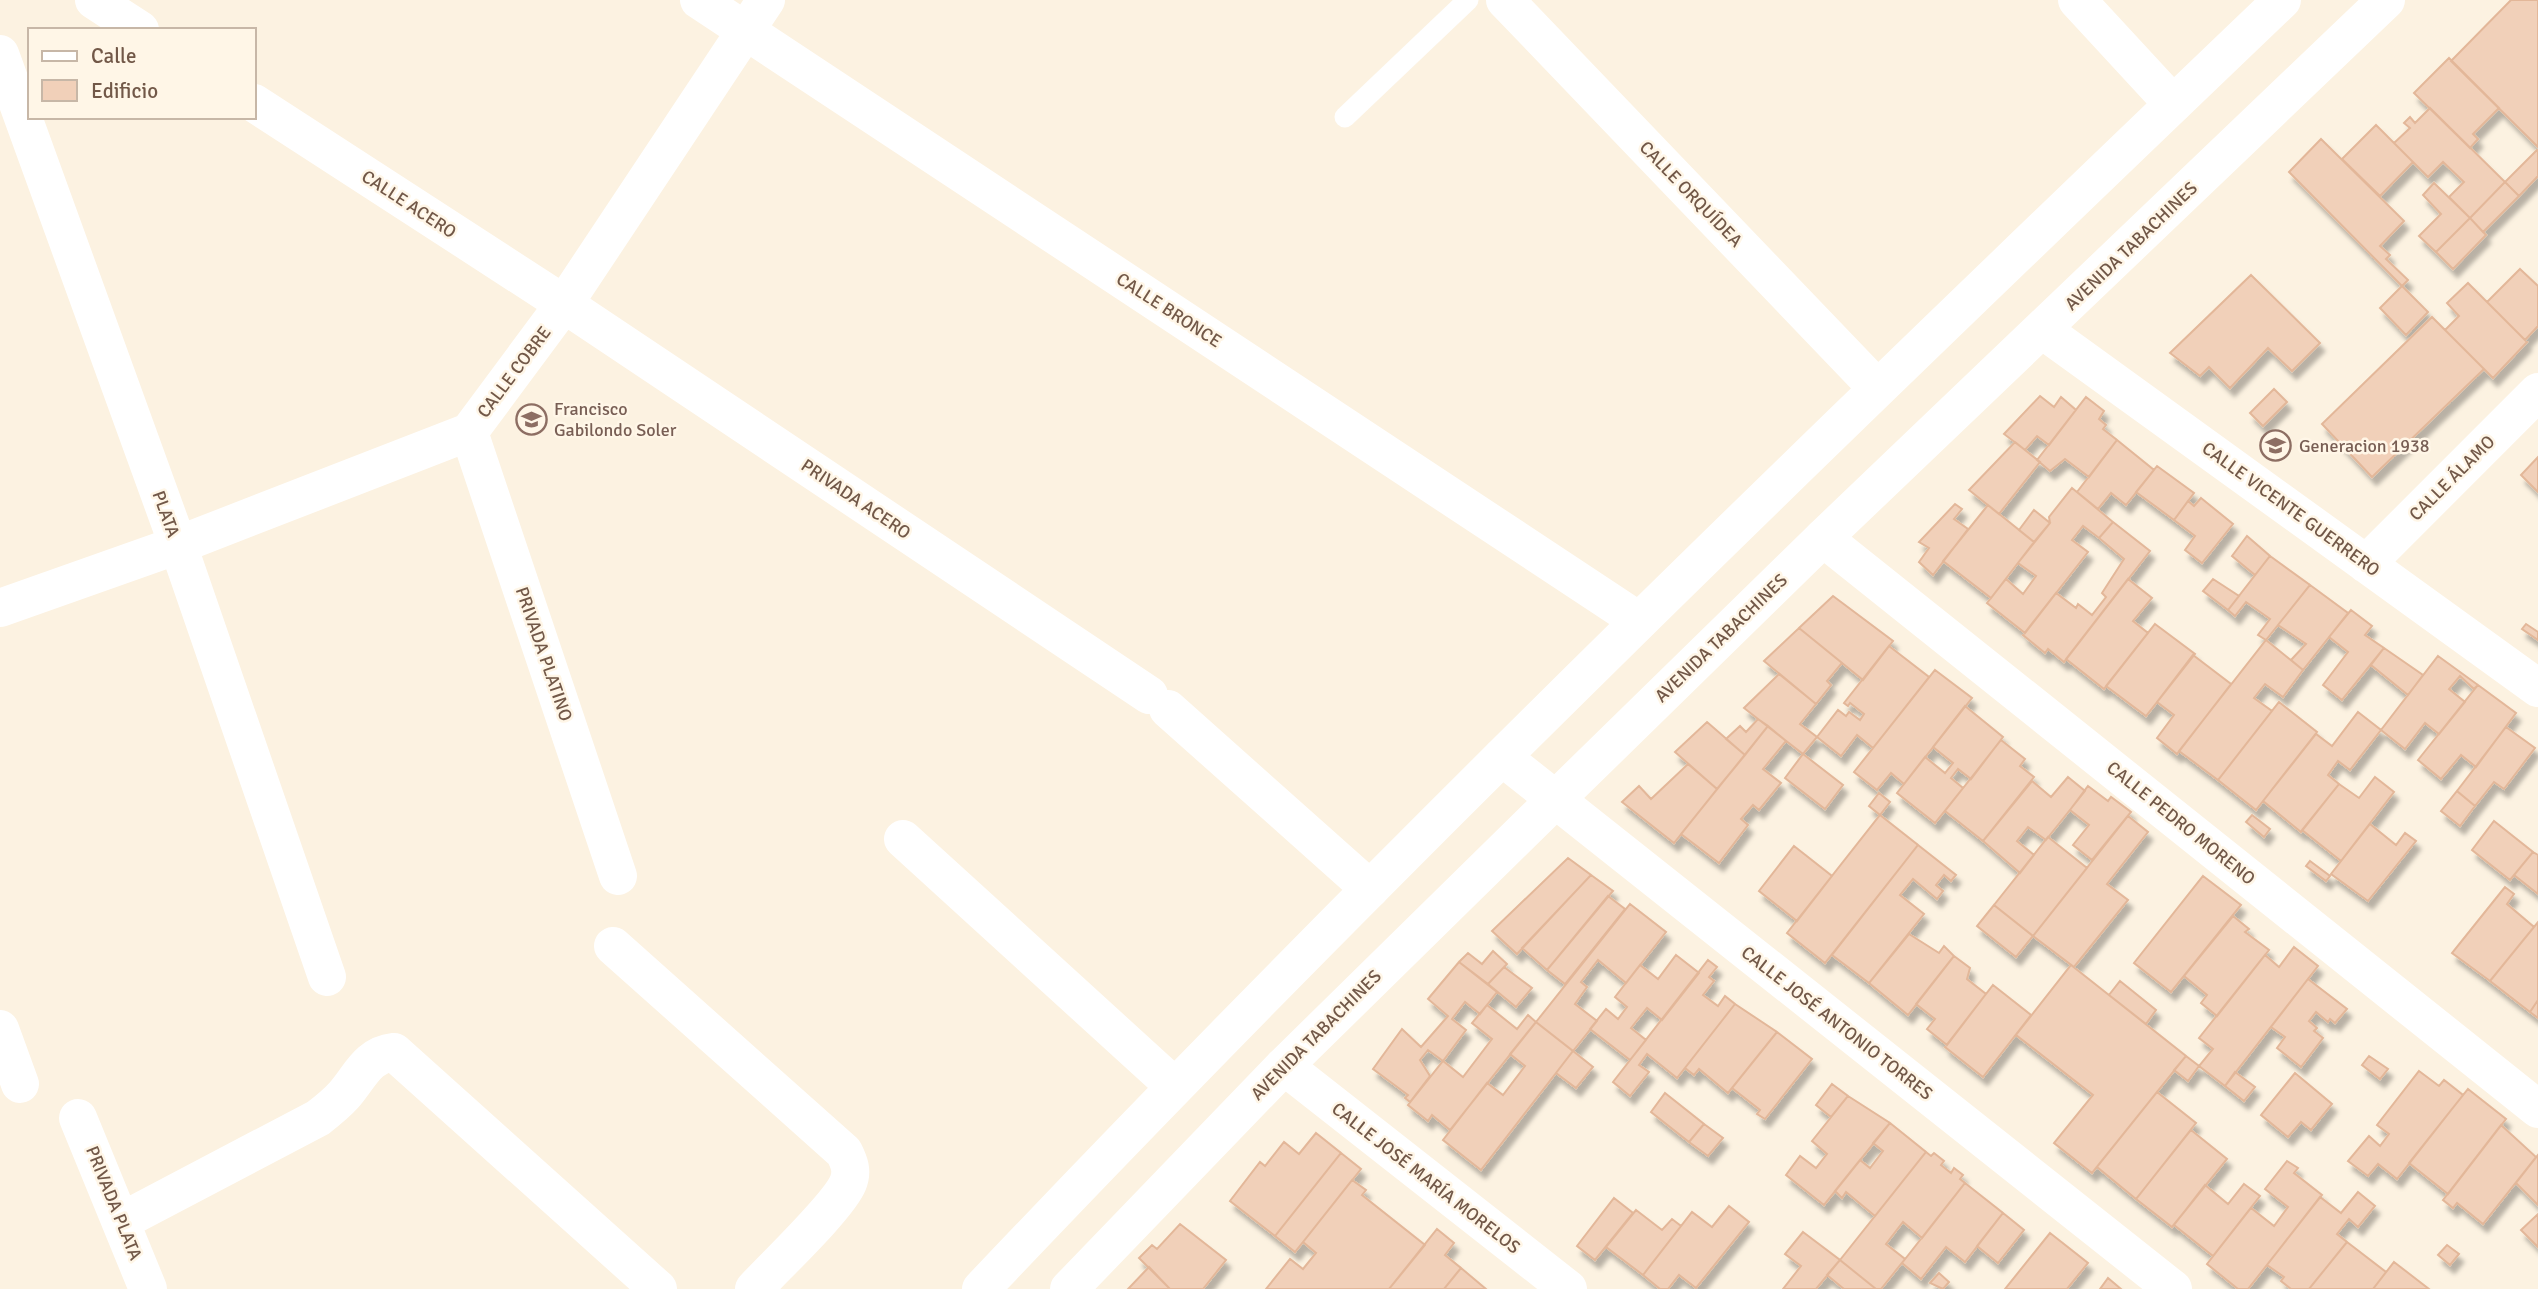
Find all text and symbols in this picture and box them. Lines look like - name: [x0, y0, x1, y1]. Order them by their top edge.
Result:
- legend: [28, 28, 256, 119]
- text: Calle: [91, 43, 137, 69]
- text: Edificio: [91, 78, 158, 104]
- street label: CALLE ORQUÍDEA: [1635, 136, 1747, 252]
- street label: CALLE ACERO: [357, 165, 461, 243]
- street label: AVENIDA TABACHINES: [2060, 177, 2202, 315]
- street label: CALLE BRONCE: [1112, 268, 1226, 352]
- street label: CALLE COBRE: [472, 322, 556, 422]
- place label: Francisco Gabilondo Soler: [554, 398, 677, 441]
- school or university icon: Francisco Gabilondo Soler: [514, 402, 548, 436]
- school or university icon: Generacion 1938: [2259, 429, 2293, 463]
- street label: CALLE ÁLAMO: [2405, 431, 2499, 525]
- place label: Generacion 1938: [2299, 435, 2430, 457]
- street label: CALLE VICENTE GUERRERO: [2198, 437, 2384, 581]
- street label: PRIVADA ACERO: [797, 454, 915, 544]
- street label: PLATA: [147, 488, 185, 540]
- street label: AVENIDA TABACHINES: [1650, 569, 1792, 707]
- street label: PRIVADA PLATINO: [511, 584, 577, 724]
- street label: CALLE PEDRO MORENO: [2102, 756, 2260, 890]
- street label: CALLE JOSÉ ANTONIO TORRES: [1737, 941, 1937, 1105]
- street label: AVENIDA TABACHINES: [1246, 965, 1386, 1105]
- street label: CALLE JOSÉ MARÍA MORELOS: [1327, 1098, 1525, 1258]
- street label: PRIVADA PLATA: [81, 1143, 147, 1263]

